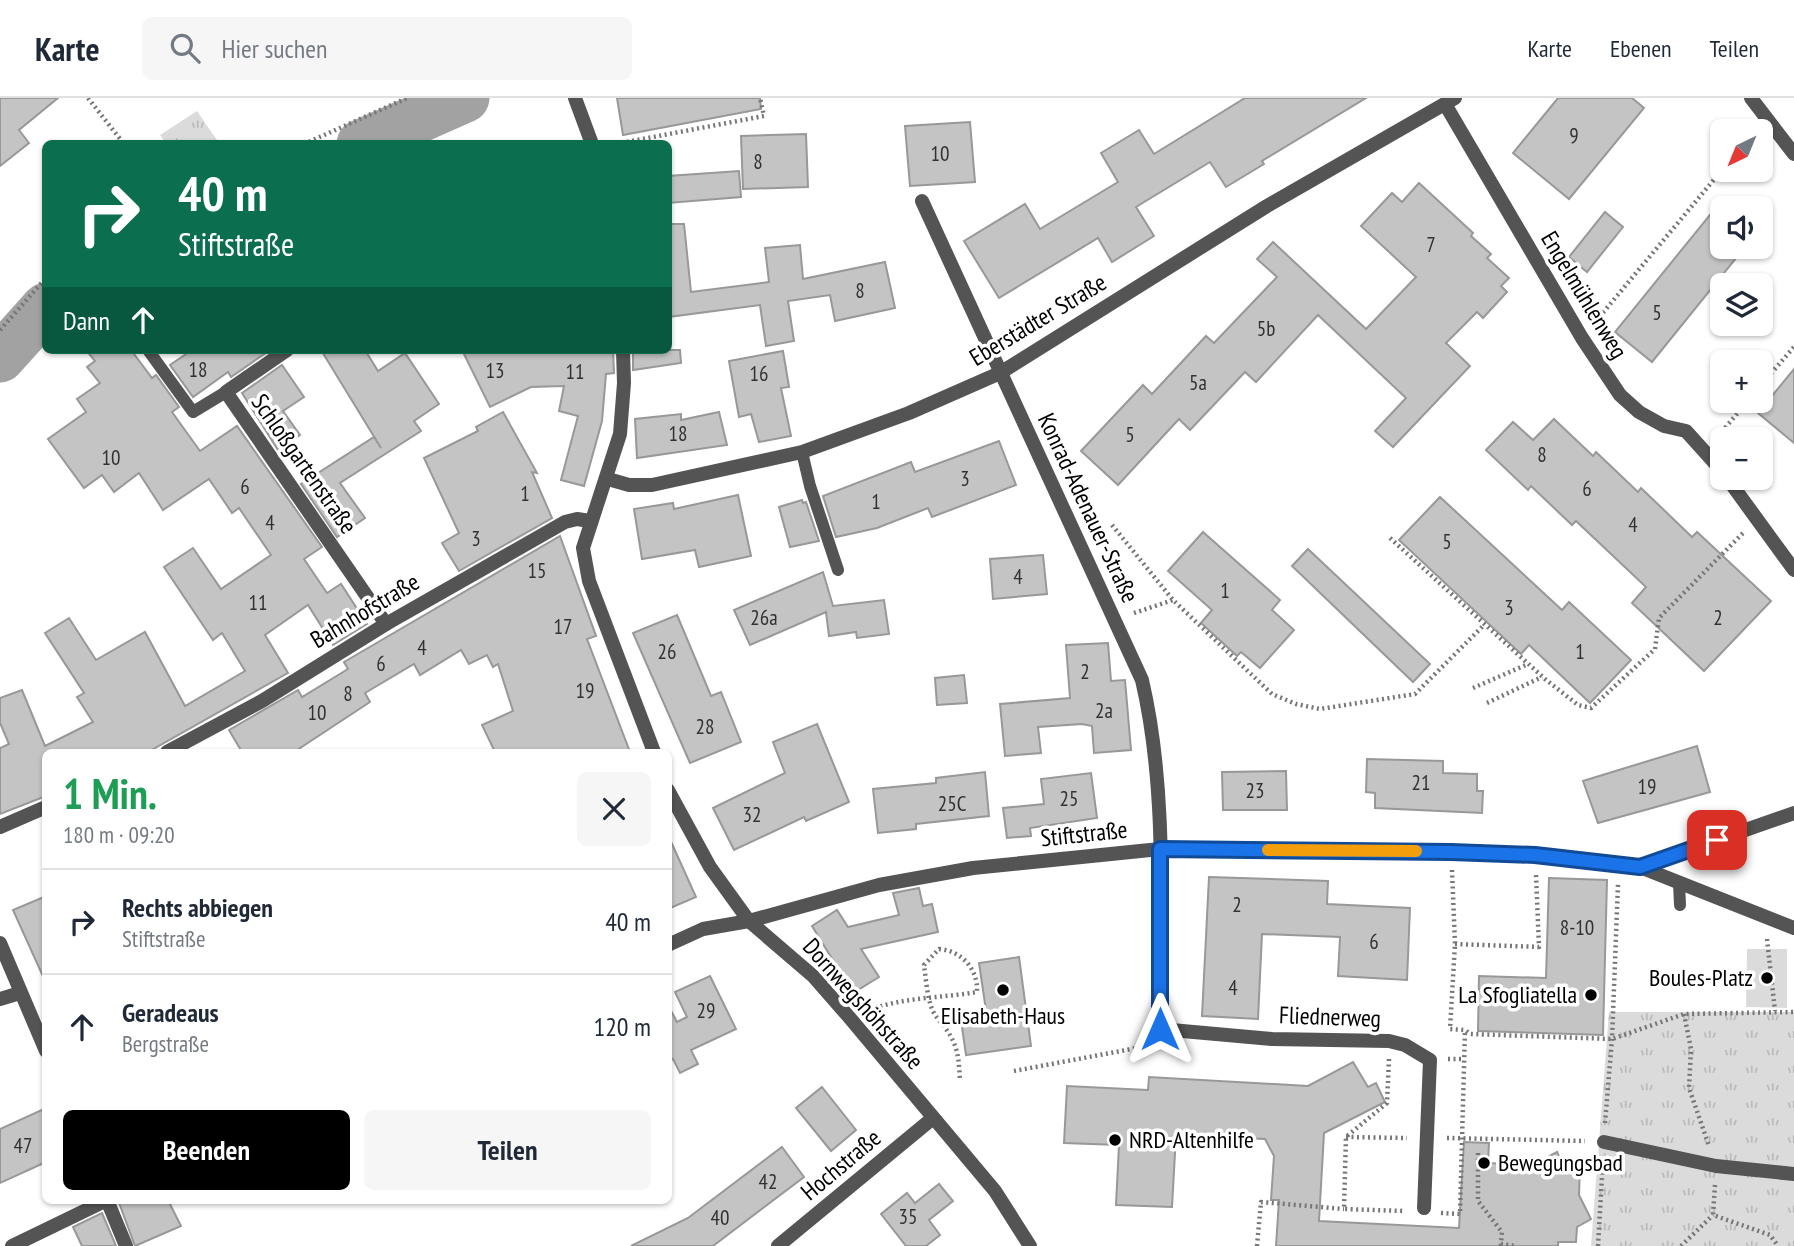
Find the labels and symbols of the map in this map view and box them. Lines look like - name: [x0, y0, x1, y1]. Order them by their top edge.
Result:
- north arrow: [1710, 119, 1773, 182]
- house number: 9: [1569, 122, 1579, 149]
- house number: 10: [931, 140, 949, 167]
- house number: 8: [753, 148, 763, 175]
- street label: Engelmühlenweg: [1534, 225, 1635, 364]
- house number: 7: [1426, 231, 1436, 258]
- street label: Eberstädter Straße: [964, 266, 1112, 373]
- house number: 8: [855, 277, 865, 304]
- house number: 5: [1652, 299, 1662, 326]
- house number: 5b: [1257, 315, 1275, 342]
- house number: 18: [189, 356, 207, 383]
- house number: 13: [486, 357, 504, 384]
- house number: 11: [566, 358, 584, 385]
- house number: 16: [750, 360, 768, 387]
- house number: 5a: [1189, 369, 1207, 396]
- street label: Schloßgartenstraße: [245, 388, 364, 540]
- street label: Konrad-Adenauer-Straße: [1031, 408, 1146, 607]
- house number: 18: [669, 420, 687, 447]
- house number: 5: [1125, 421, 1135, 448]
- house number: 8: [1537, 441, 1547, 468]
- house number: 10: [102, 444, 120, 471]
- house number: 3: [960, 465, 970, 492]
- house number: 6: [240, 473, 250, 500]
- house number: 6: [1582, 475, 1592, 502]
- house number: 1: [520, 480, 530, 507]
- house number: 1: [871, 488, 881, 515]
- house number: 4: [265, 509, 275, 536]
- house number: 4: [1628, 511, 1638, 538]
- house number: 3: [471, 525, 481, 552]
- house number: 5: [1442, 528, 1452, 555]
- house number: 15: [528, 557, 546, 584]
- house number: 4: [1013, 563, 1023, 590]
- street label: Bahnhofstraße: [305, 566, 425, 655]
- house number: 1: [1220, 577, 1230, 604]
- house number: 11: [249, 589, 267, 616]
- house number: 3: [1504, 594, 1514, 621]
- house number: 26a: [750, 604, 778, 631]
- house number: 2: [1713, 604, 1723, 631]
- house number: 17: [554, 613, 572, 640]
- house number: 4: [417, 634, 427, 661]
- house number: 26: [658, 638, 676, 665]
- house number: 1: [1575, 638, 1585, 665]
- house number: 6: [376, 650, 386, 677]
- house number: 2: [1080, 658, 1090, 685]
- house number: 19: [576, 677, 594, 704]
- house number: 8: [343, 680, 353, 707]
- house number: 2a: [1095, 697, 1113, 724]
- house number: 10: [308, 699, 326, 726]
- house number: 28: [696, 713, 714, 740]
- house number: 21: [1412, 769, 1430, 796]
- house number: 19: [1638, 773, 1656, 800]
- house number: 23: [1246, 777, 1264, 804]
- house number: 25: [1060, 785, 1078, 812]
- house number: 25C: [938, 790, 967, 817]
- house number: 32: [743, 801, 761, 828]
- pin: [1687, 810, 1747, 870]
- street label: Stiftstraße: [1039, 814, 1129, 853]
- house number: 2: [1232, 891, 1242, 918]
- house number: 8-10: [1560, 914, 1594, 941]
- house number: 6: [1369, 928, 1379, 955]
- street label: Dornwegshöhstraße: [796, 932, 931, 1076]
- place label: Boules-Platz: [1649, 962, 1753, 993]
- marker: Boules-Platz: [1759, 970, 1775, 986]
- house number: 4: [1228, 974, 1238, 1001]
- place label: La Sfogliatella: [1458, 979, 1577, 1010]
- marker: Elisabeth-Haus: [995, 982, 1011, 998]
- marker: La Sfogliatella: [1583, 987, 1599, 1003]
- position arrow: [1123, 992, 1197, 1066]
- house number: 29: [697, 997, 715, 1024]
- street label: Fliednerweg: [1278, 999, 1382, 1034]
- place label: Elisabeth-Haus: [941, 1000, 1065, 1031]
- street label: Hochstraße: [794, 1122, 887, 1207]
- place label: NRD-Altenhilfe: [1129, 1124, 1254, 1155]
- house number: 47: [14, 1132, 32, 1159]
- marker: NRD-Altenhilfe: [1107, 1132, 1123, 1148]
- place label: Bewegungsbad: [1498, 1147, 1623, 1178]
- marker: Bewegungsbad: [1476, 1155, 1492, 1171]
- house number: 42: [759, 1168, 777, 1195]
- house number: 35: [899, 1203, 917, 1230]
- house number: 40: [711, 1204, 729, 1231]

